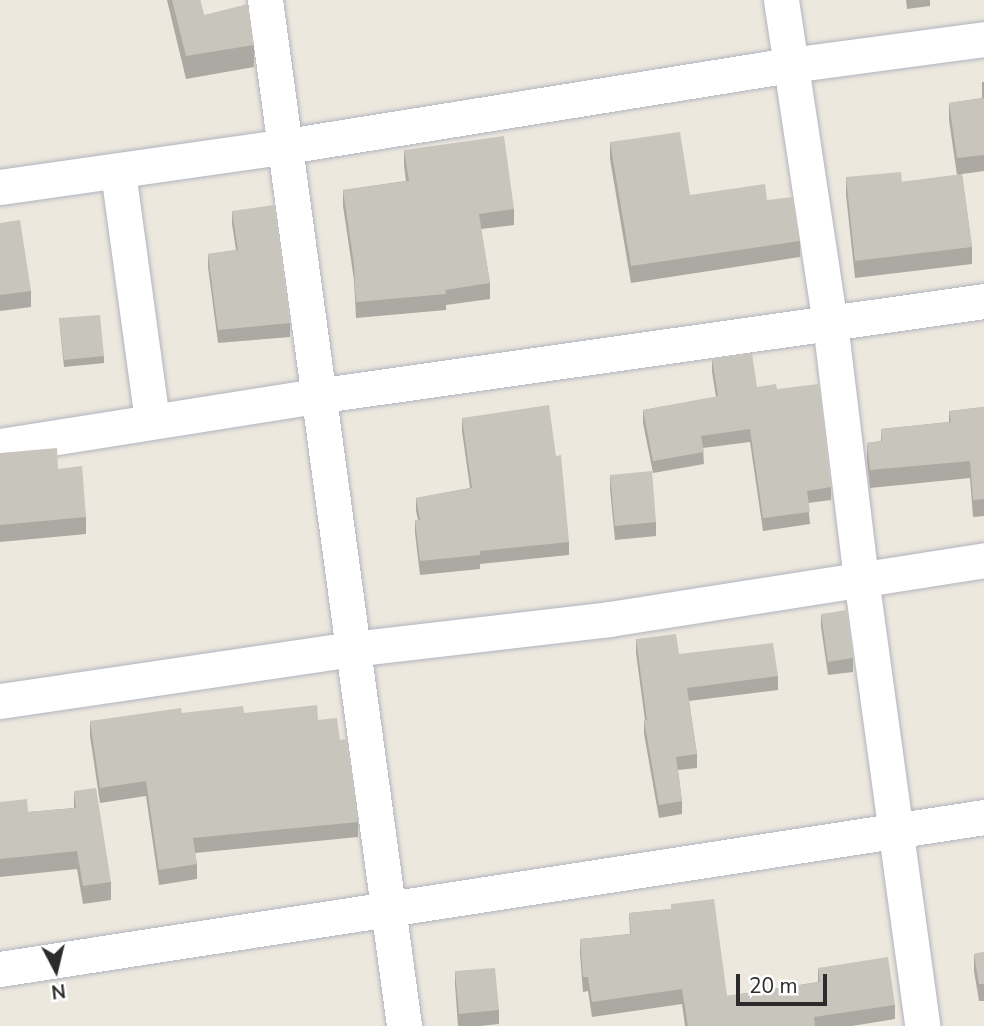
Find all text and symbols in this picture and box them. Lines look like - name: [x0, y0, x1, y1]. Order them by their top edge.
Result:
- north arrow: [21, 935, 91, 1005]
- scale bar: [739, 960, 830, 1004]
- text: 20 m: [749, 972, 798, 1000]
- text: N: [50, 977, 67, 1005]

